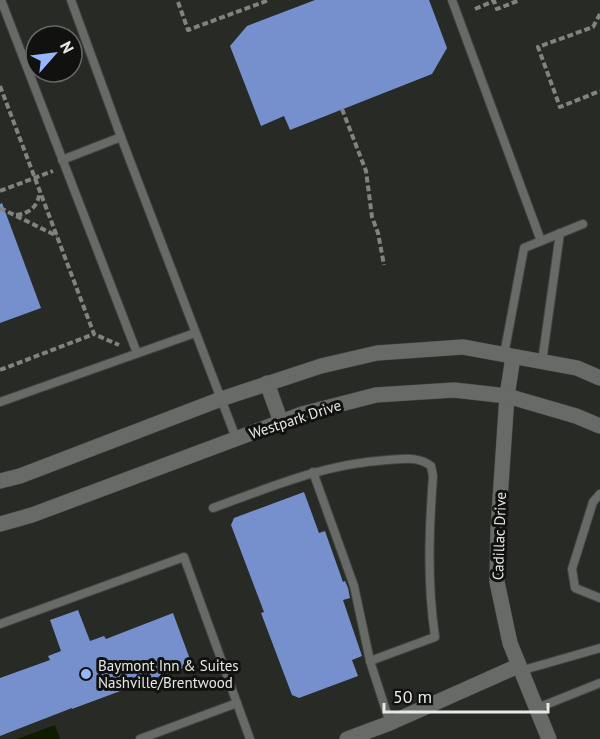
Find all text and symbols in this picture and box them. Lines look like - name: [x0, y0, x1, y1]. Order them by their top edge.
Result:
- north arrow: [24, 24, 84, 84]
- text: N: [56, 38, 79, 56]
- street label: Westpark Drive: [246, 395, 344, 443]
- street label: Cadillac Drive: [488, 492, 510, 580]
- place label: Baymont Inn & Suites Nashville/Brentwood: [98, 656, 239, 692]
- marker: Baymont Inn & Suites Nashville/Brentwood: [79, 667, 93, 681]
- scale bar: [384, 676, 548, 714]
- text: 50 m: [393, 685, 432, 708]

